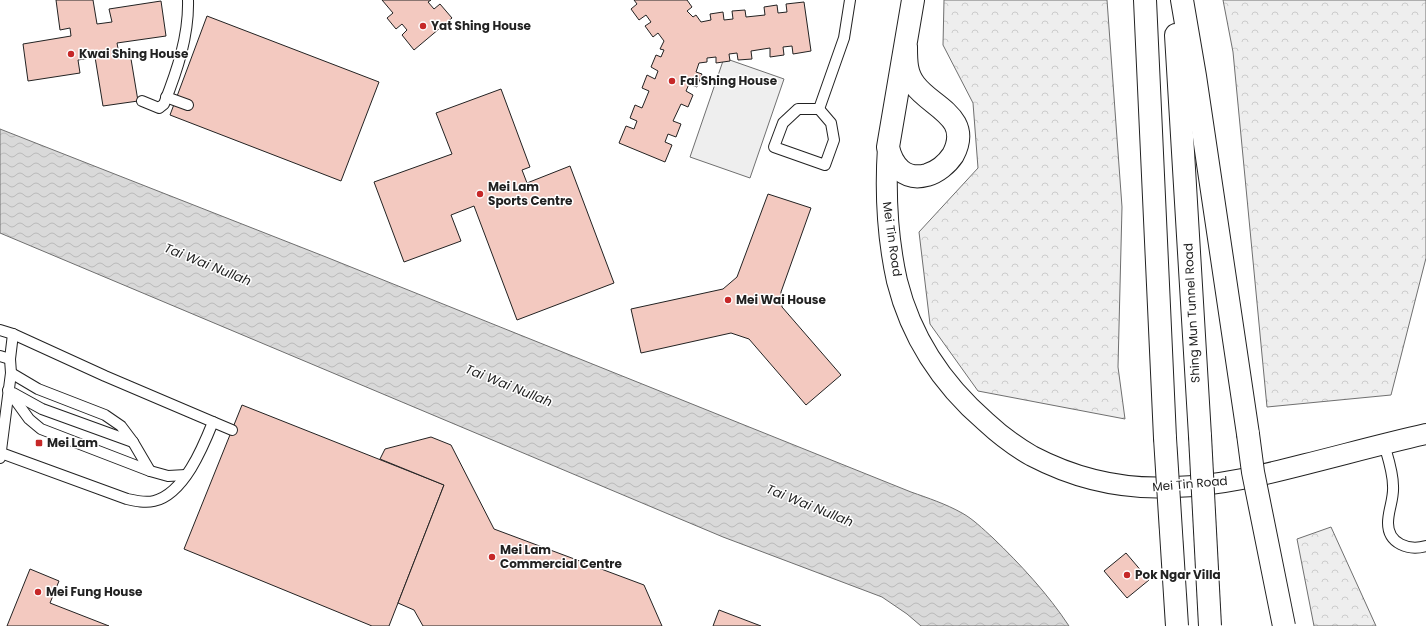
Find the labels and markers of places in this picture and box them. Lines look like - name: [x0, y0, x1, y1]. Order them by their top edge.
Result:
- place label: Yat Shing House: [431, 17, 532, 34]
- marker: Yat Shing House: [418, 21, 428, 31]
- place label: Kwai Shing House: [79, 45, 189, 62]
- marker: Kwai Shing House: [66, 49, 76, 59]
- place label: Fai Shing House: [680, 72, 778, 89]
- marker: Fai Shing House: [667, 76, 677, 86]
- place label: Mei Lam Sports Centre: [488, 178, 573, 209]
- marker: Mei Lam Sports Centre: [475, 189, 485, 199]
- place label: Mei Wai House: [736, 291, 827, 308]
- marker: Mei Wai House: [723, 295, 733, 305]
- place label: Mei Lam: [47, 434, 98, 451]
- marker: Mei Lam: [34, 438, 44, 448]
- place label: Mei Lam Commercial Centre: [500, 541, 622, 572]
- marker: Mei Lam Commercial Centre: [487, 552, 497, 562]
- place label: Pok Ngar Villa: [1135, 566, 1221, 583]
- marker: Pok Ngar Villa: [1122, 570, 1132, 580]
- place label: Mei Fung House: [46, 583, 143, 600]
- marker: Mei Fung House: [33, 587, 43, 597]

